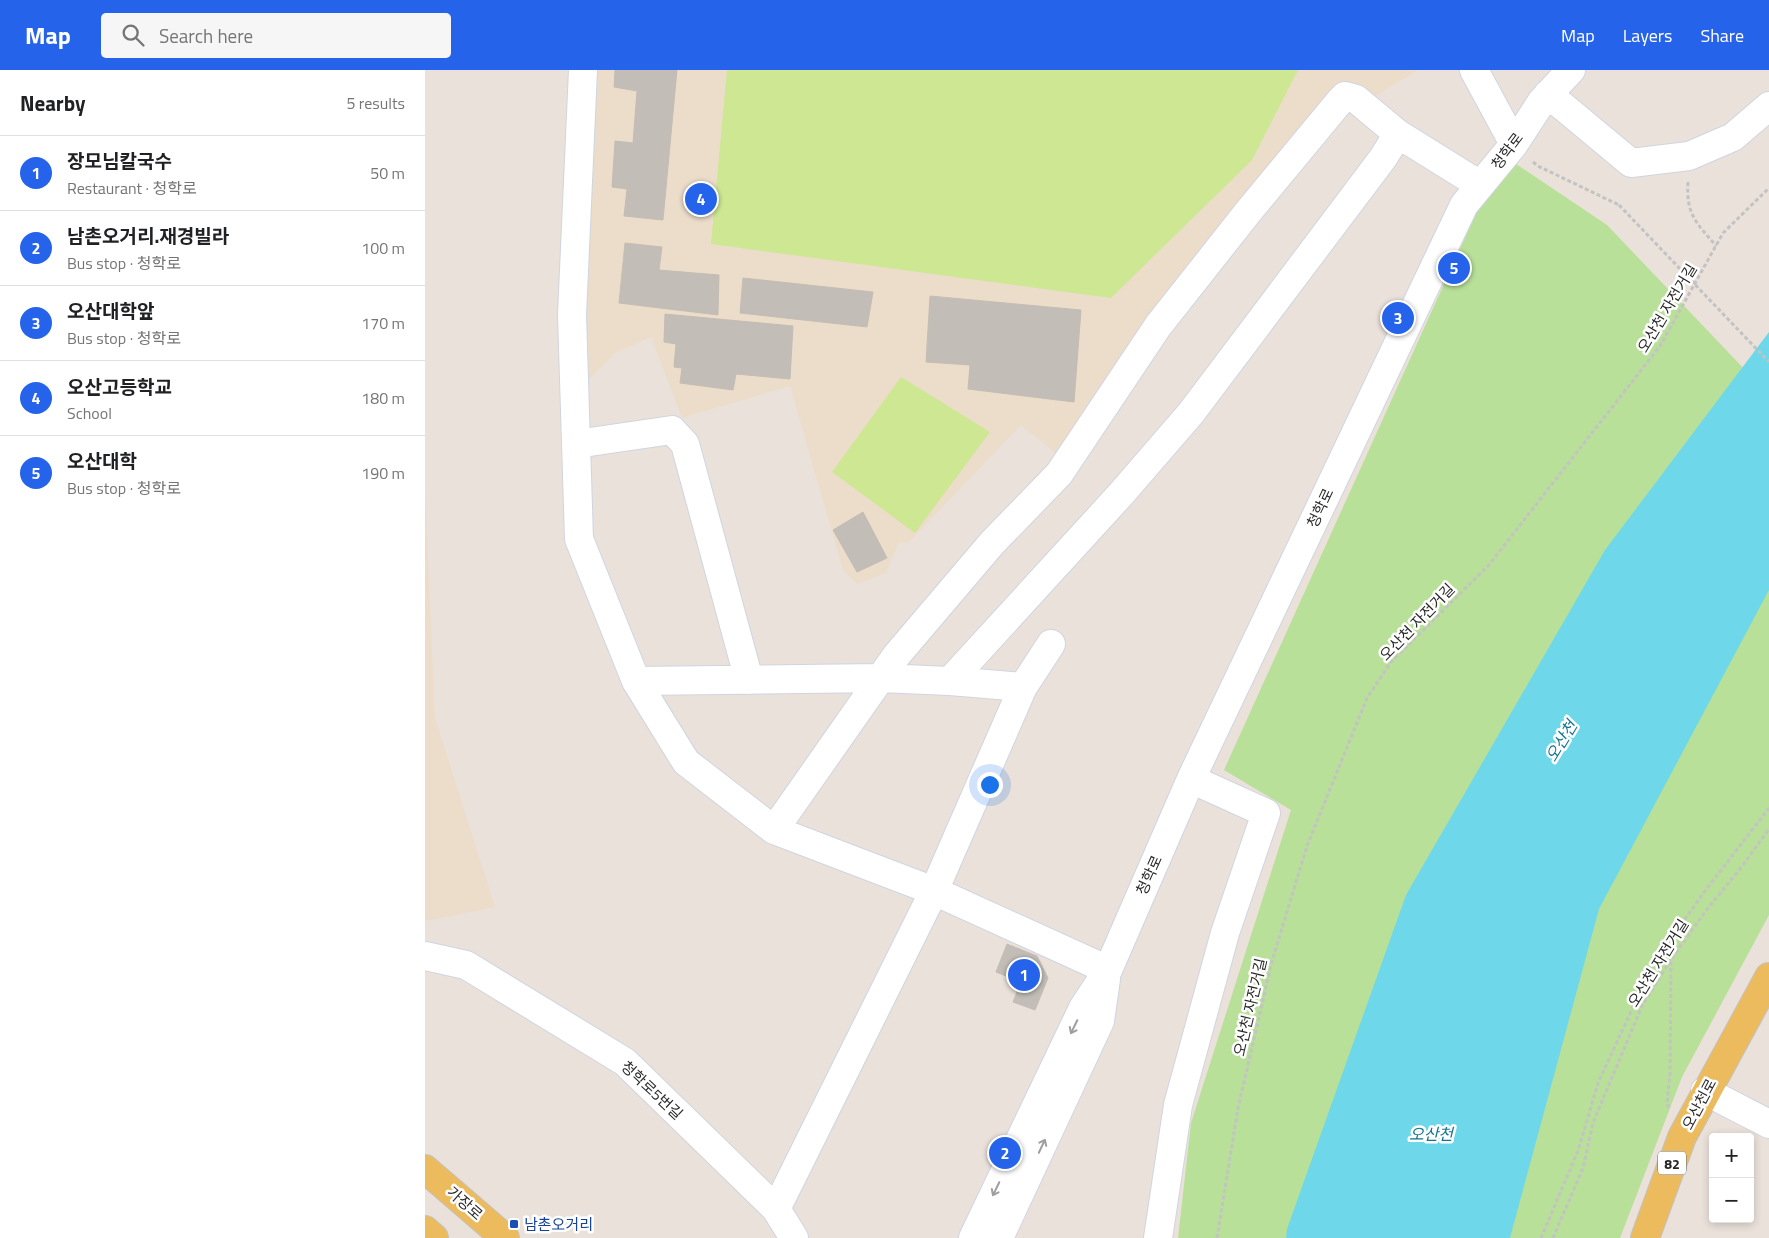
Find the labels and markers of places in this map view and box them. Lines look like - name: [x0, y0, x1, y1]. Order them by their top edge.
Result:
- pin: 4: [685, 180, 717, 218]
- pin: 5: [1438, 249, 1470, 287]
- pin: 3: [1382, 299, 1414, 337]
- pin: 1: [1008, 956, 1040, 994]
- pin: 2: [989, 1134, 1021, 1172]
- place label: 남촌오거리: [524, 1213, 593, 1236]
- marker: 남촌오거리: [508, 1218, 520, 1230]

